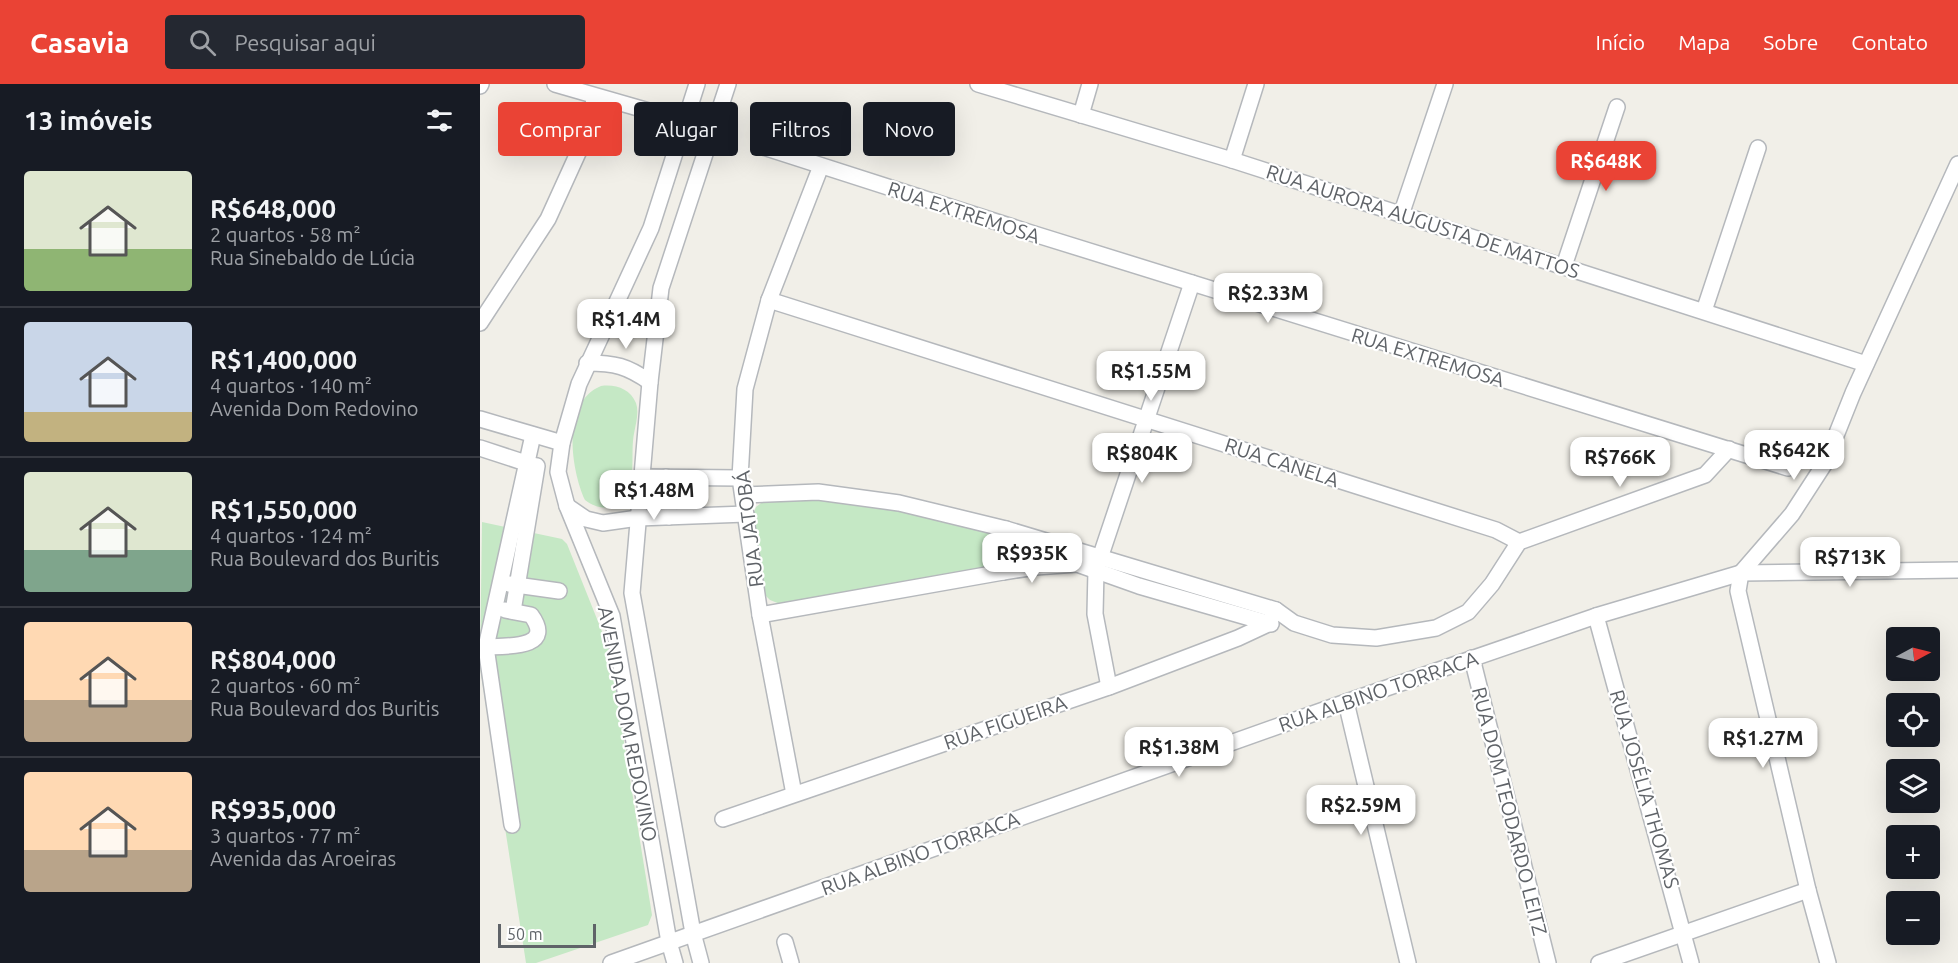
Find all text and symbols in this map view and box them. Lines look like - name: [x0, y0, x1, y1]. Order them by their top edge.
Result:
- search box: [165, 15, 585, 69]
- icon: search: [186, 26, 219, 59]
- text: Casavia: [30, 27, 129, 58]
- text: Pesquisar aqui: [234, 30, 376, 55]
- text: Início: [1596, 30, 1645, 54]
- text: Mapa: [1678, 30, 1730, 54]
- text: Sobre: [1763, 30, 1818, 54]
- text: Contato: [1851, 30, 1928, 54]
- chip: Comprar: [498, 102, 622, 156]
- chip: Alugar: [634, 102, 738, 156]
- chip: Filtros: [750, 102, 851, 156]
- chip: Novo: [863, 102, 955, 156]
- icon: filters: [423, 104, 456, 137]
- text: 13 imóveis: [24, 106, 153, 135]
- pin: R$648K: [1557, 141, 1655, 192]
- text: R$648K: [1570, 149, 1642, 172]
- street label: RUA AURORA AUGUSTA DE MATTOS: [1263, 159, 1583, 283]
- street label: RUA EXTREMOSA: [885, 177, 1043, 247]
- text: R$648,000: [210, 194, 336, 223]
- icon: home: [72, 195, 144, 267]
- text: 2 quartos · 58 m²: [210, 223, 361, 246]
- text: Rua Sinebaldo de Lúcia: [210, 246, 415, 269]
- pin: R$2.33M: [1213, 273, 1323, 324]
- text: R$2.33M: [1228, 281, 1308, 304]
- pin: R$1.4M: [577, 299, 675, 350]
- text: R$1.4M: [591, 307, 661, 330]
- street label: RUA EXTREMOSA: [1349, 323, 1507, 391]
- text: R$1,400,000: [210, 345, 357, 374]
- icon: home: [72, 346, 144, 418]
- pin: R$1.55M: [1096, 351, 1206, 402]
- text: R$1.55M: [1111, 359, 1191, 382]
- text: 4 quartos · 140 m²: [210, 374, 372, 397]
- text: Avenida Dom Redovino: [210, 397, 419, 420]
- pin: R$642K: [1745, 430, 1843, 481]
- pin: R$804K: [1093, 433, 1191, 484]
- street label: RUA CANELA: [1222, 433, 1342, 491]
- pin: R$766K: [1571, 437, 1669, 488]
- text: R$642K: [1758, 438, 1830, 461]
- text: R$804K: [1106, 441, 1178, 464]
- text: R$766K: [1584, 445, 1656, 468]
- street label: RUA JATOBÁ: [730, 469, 768, 589]
- pin: R$1.48M: [599, 470, 709, 521]
- text: R$1.48M: [614, 478, 694, 501]
- text: R$1,550,000: [210, 495, 357, 524]
- icon: home: [72, 496, 144, 568]
- text: 4 quartos · 124 m²: [210, 524, 372, 547]
- pin: R$935K: [983, 533, 1081, 584]
- pin: R$713K: [1801, 537, 1899, 588]
- text: R$935K: [996, 541, 1068, 564]
- text: R$713K: [1814, 545, 1886, 568]
- text: Rua Boulevard dos Buritis: [210, 547, 439, 570]
- street label: AVENIDA DOM REDOVINO: [594, 604, 662, 844]
- north arrow: [1886, 627, 1940, 681]
- map controls: [1886, 627, 1940, 945]
- text: R$804,000: [210, 645, 336, 674]
- icon: home: [72, 646, 144, 718]
- street label: RUA ALBINO TORRACA: [1275, 646, 1481, 736]
- text: 2 quartos · 60 m²: [210, 674, 361, 697]
- street label: RUA DOM TEODARDO LEITZ: [1468, 684, 1552, 938]
- street label: RUA JOSÉLIA THOMAS: [1606, 687, 1684, 891]
- street label: RUA FIGUEIRA: [940, 690, 1070, 754]
- button: locate: [1886, 693, 1940, 747]
- text: Rua Boulevard dos Buritis: [210, 697, 439, 720]
- pin: R$1.27M: [1708, 718, 1818, 769]
- text: R$1.27M: [1723, 726, 1803, 749]
- pin: R$1.38M: [1124, 727, 1234, 778]
- text: R$1.38M: [1139, 735, 1219, 758]
- button: layers: [1886, 759, 1940, 813]
- pin: R$2.59M: [1306, 785, 1416, 836]
- text: R$2.59M: [1321, 793, 1401, 816]
- text: R$935,000: [210, 795, 336, 824]
- icon: home: [72, 796, 144, 868]
- street label: RUA ALBINO TORRACA: [818, 806, 1022, 900]
- text: 3 quartos · 77 m²: [210, 824, 361, 847]
- button: +: [1886, 825, 1940, 879]
- text: Avenida das Aroeiras: [210, 847, 396, 870]
- button: −: [1886, 891, 1940, 945]
- scale bar: [498, 921, 596, 948]
- text: 50 m: [507, 925, 543, 943]

